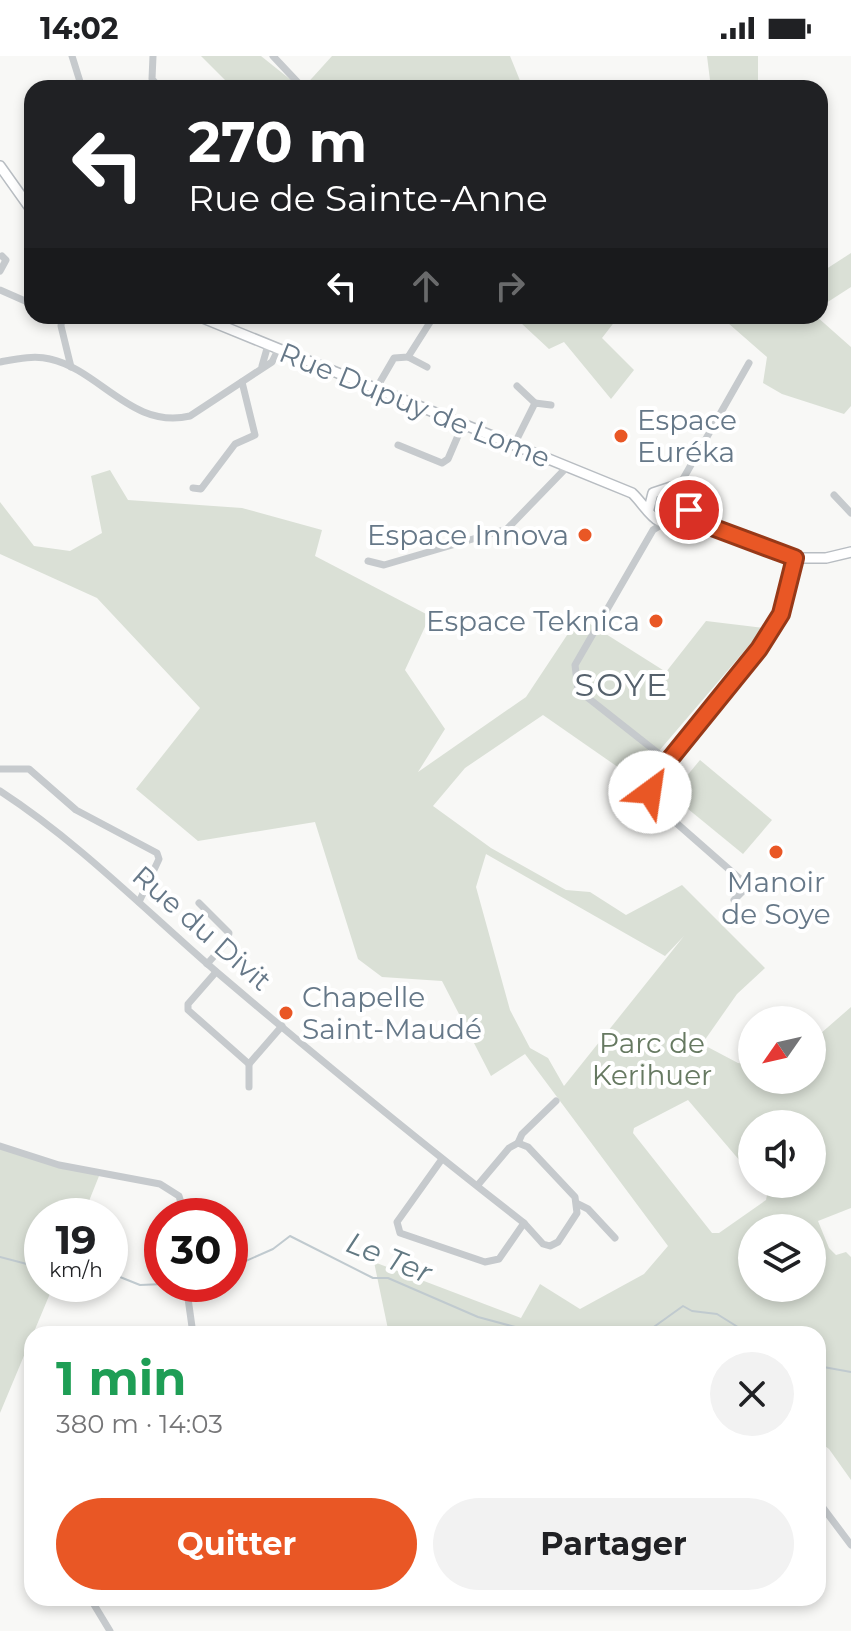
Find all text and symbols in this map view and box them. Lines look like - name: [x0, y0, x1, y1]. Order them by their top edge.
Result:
- text: 14:02: [40, 10, 119, 47]
- text: 270 m: [188, 108, 367, 176]
- icon: left: [56, 112, 160, 216]
- text: Rue de Sainte-Anne: [188, 176, 548, 220]
- icon: left: [320, 264, 364, 308]
- icon: ahead: [404, 264, 448, 308]
- icon: right: [488, 264, 532, 308]
- street label: Rue Dupuy de Lome: [275, 335, 555, 475]
- place label: Espace Euréka: [637, 403, 737, 469]
- marker: Espace Euréka: [612, 427, 630, 445]
- pin: [655, 476, 723, 544]
- icon: arrive: [667, 488, 711, 532]
- place label: Espace Innova: [367, 518, 569, 552]
- marker: Espace Innova: [576, 526, 594, 544]
- place label: Espace Teknica: [426, 604, 640, 638]
- marker: Espace Teknica: [647, 612, 665, 630]
- district label: SOYE: [575, 665, 669, 704]
- position arrow: [608, 750, 692, 834]
- marker: Manoir de Soye: [767, 843, 785, 861]
- street label: Rue du Divit: [126, 858, 278, 998]
- place label: Manoir de Soye: [721, 865, 831, 931]
- place label: Chapelle Saint-Maudé: [302, 980, 482, 1046]
- marker: Chapelle Saint-Maudé: [277, 1004, 295, 1022]
- north arrow: [738, 1006, 826, 1094]
- map controls: [738, 1006, 826, 1302]
- park label: Parc de Kerihuer: [592, 1026, 712, 1092]
- button: sound: [738, 1110, 826, 1198]
- speed limit sign: 30: [144, 1198, 248, 1302]
- button: layers: [738, 1214, 826, 1302]
- text: 19: [55, 1215, 97, 1264]
- water label: Le Ter: [341, 1224, 438, 1292]
- text: km/h: [49, 1258, 103, 1282]
- text: 1 min: [56, 1349, 186, 1407]
- button: close: [710, 1352, 794, 1436]
- text: 380 m · 14:03: [56, 1408, 223, 1440]
- button: Quitter: [56, 1498, 417, 1590]
- button: Partager: [433, 1498, 794, 1590]

